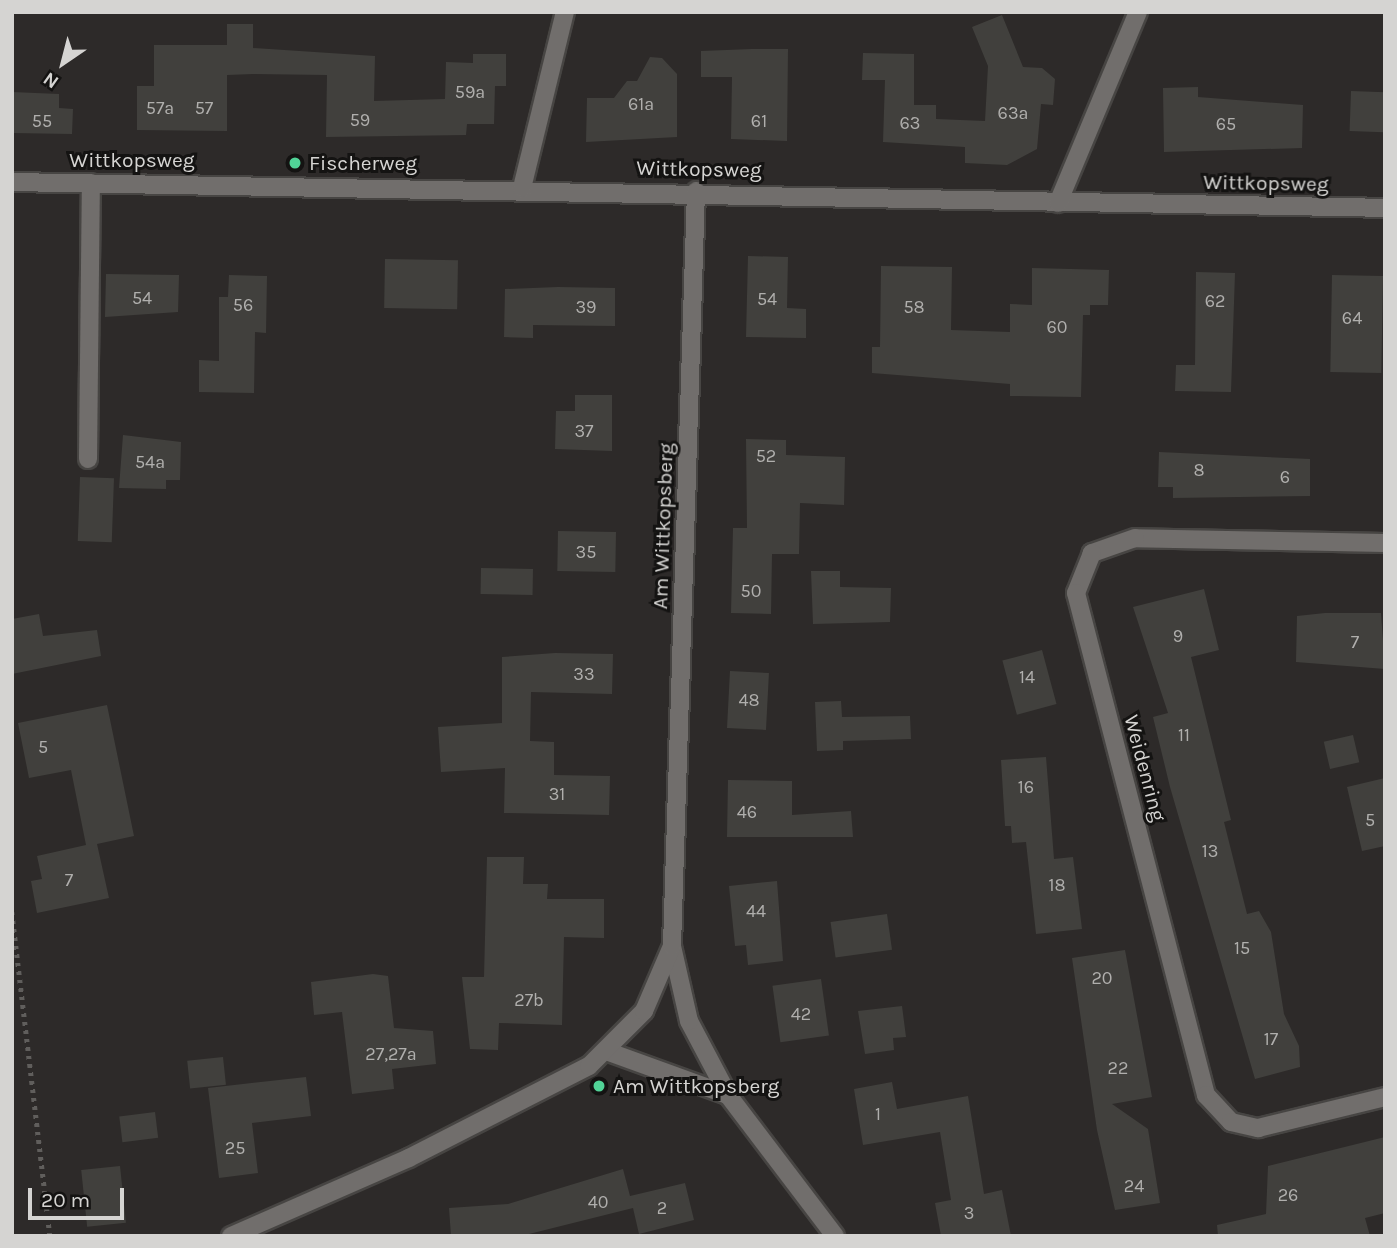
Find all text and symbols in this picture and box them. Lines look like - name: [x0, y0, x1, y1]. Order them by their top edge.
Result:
- north arrow: [28, 28, 98, 98]
- text: N: [39, 67, 63, 93]
- house number: 59a: [455, 81, 485, 103]
- house number: 61a: [628, 93, 654, 115]
- house number: 57a: [146, 97, 174, 119]
- house number: 57: [195, 97, 213, 119]
- house number: 63a: [998, 102, 1028, 124]
- house number: 59: [350, 109, 370, 131]
- house number: 55: [32, 110, 52, 132]
- house number: 61: [751, 110, 767, 132]
- house number: 63: [900, 112, 920, 134]
- house number: 65: [1216, 113, 1236, 135]
- street label: Wittkopsweg: [69, 147, 195, 173]
- place label: Fischerweg: [309, 150, 417, 176]
- marker: Fischerweg: [287, 155, 303, 171]
- street label: Wittkopsweg: [636, 155, 762, 183]
- street label: Wittkopsweg: [1203, 169, 1329, 197]
- house number: 54: [132, 287, 152, 309]
- house number: 54: [757, 288, 777, 310]
- house number: 62: [1205, 290, 1225, 312]
- house number: 56: [233, 294, 253, 316]
- house number: 39: [575, 296, 597, 318]
- house number: 58: [903, 296, 925, 318]
- house number: 64: [1342, 307, 1362, 329]
- house number: 60: [1047, 316, 1067, 338]
- house number: 37: [574, 420, 594, 442]
- street label: Am Wittkopsberg: [648, 442, 678, 610]
- house number: 52: [756, 445, 776, 467]
- house number: 54a: [135, 451, 165, 473]
- house number: 8: [1193, 459, 1205, 481]
- house number: 6: [1280, 466, 1290, 488]
- house number: 35: [576, 541, 596, 563]
- house number: 50: [741, 580, 761, 602]
- house number: 9: [1173, 625, 1183, 647]
- house number: 7: [1351, 631, 1359, 653]
- house number: 33: [573, 663, 595, 685]
- house number: 14: [1019, 666, 1035, 688]
- house number: 48: [738, 689, 760, 711]
- street label: Weidenring: [1119, 712, 1171, 824]
- house number: 11: [1178, 724, 1190, 746]
- house number: 5: [38, 736, 48, 758]
- house number: 16: [1018, 776, 1034, 798]
- house number: 31: [549, 783, 565, 805]
- house number: 46: [737, 801, 757, 823]
- house number: 5: [1365, 809, 1375, 831]
- house number: 13: [1202, 840, 1218, 862]
- house number: 7: [65, 869, 73, 891]
- house number: 18: [1048, 874, 1066, 896]
- house number: 44: [746, 900, 766, 922]
- house number: 15: [1234, 937, 1250, 959]
- house number: 20: [1091, 967, 1113, 989]
- house number: 27b: [514, 989, 544, 1011]
- house number: 42: [791, 1003, 811, 1025]
- house number: 17: [1264, 1028, 1278, 1050]
- house number: 27,27a: [365, 1043, 417, 1065]
- house number: 22: [1108, 1057, 1128, 1079]
- place label: Am Wittkopsberg: [613, 1073, 779, 1099]
- marker: Am Wittkopsberg: [591, 1078, 607, 1094]
- house number: 1: [875, 1103, 881, 1125]
- house number: 25: [225, 1137, 245, 1159]
- scale bar: [32, 1174, 128, 1218]
- house number: 24: [1124, 1175, 1144, 1197]
- house number: 26: [1278, 1184, 1298, 1206]
- text: 20 m: [41, 1188, 90, 1212]
- house number: 40: [588, 1191, 608, 1213]
- house number: 2: [657, 1197, 667, 1219]
- house number: 3: [964, 1202, 974, 1224]

